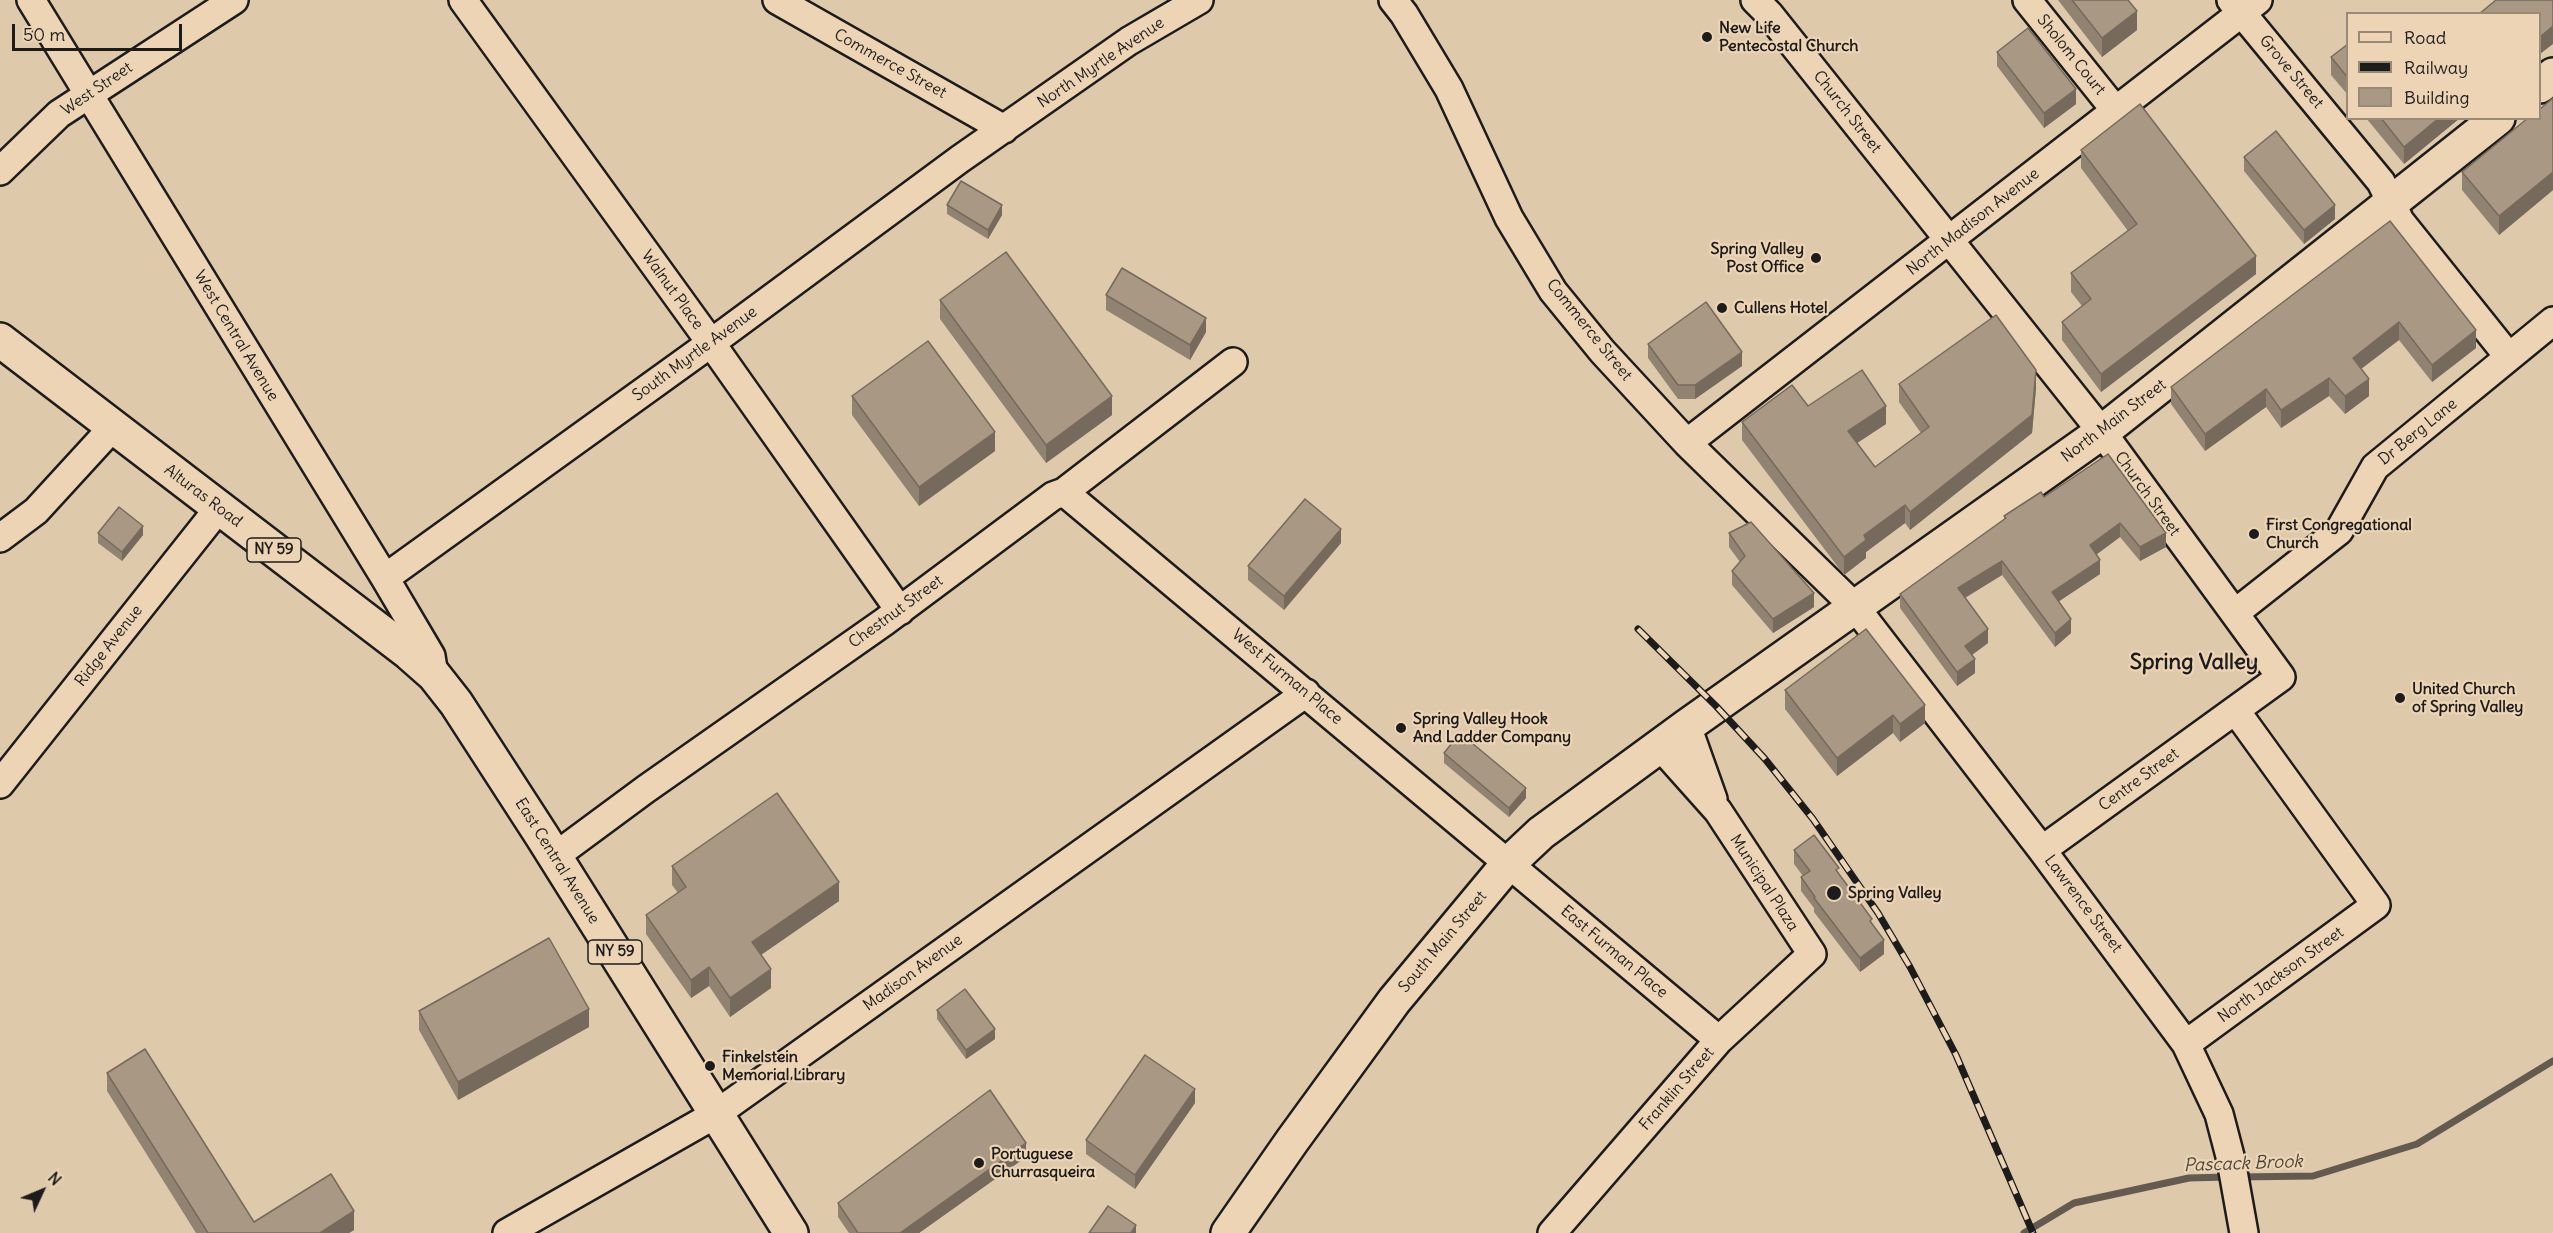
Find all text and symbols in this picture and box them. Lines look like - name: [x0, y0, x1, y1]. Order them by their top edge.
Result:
- street label: Sholom Court: [2033, 11, 2109, 99]
- scale bar: [15, 12, 184, 50]
- legend: [2346, 12, 2541, 120]
- street label: North Myrtle Avenue: [1034, 14, 1168, 112]
- place label: New Life Pentecostal Church: [1719, 18, 1859, 56]
- text: 50 m: [23, 23, 65, 46]
- street label: Commerce Street: [830, 25, 950, 103]
- text: Road: [2404, 26, 2446, 49]
- marker: New Life Pentecostal Church: [1700, 30, 1714, 44]
- street label: Grove Street: [2255, 31, 2327, 113]
- text: Railway: [2404, 56, 2468, 79]
- street label: West Street: [58, 58, 136, 120]
- street label: Church Street: [1809, 67, 1885, 157]
- text: Building: [2404, 86, 2469, 109]
- street label: North Madison Avenue: [1903, 164, 2043, 280]
- place label: Spring Valley Post Office: [1711, 239, 1804, 277]
- street label: Walnut Place: [637, 247, 707, 333]
- marker: Spring Valley Post Office: [1809, 251, 1823, 265]
- street label: West Central Avenue: [189, 267, 283, 405]
- street label: Commerce Street: [1542, 275, 1636, 385]
- place label: Cullens Hotel: [1734, 298, 1828, 318]
- marker: Cullens Hotel: [1715, 301, 1729, 315]
- street label: South Myrtle Avenue: [629, 302, 761, 406]
- street label: North Main Street: [2058, 375, 2170, 467]
- street label: Dr Berg Lane: [2375, 394, 2461, 470]
- street label: Church Street: [2110, 448, 2184, 540]
- street label: Alturas Road: [160, 460, 246, 532]
- place label: First Congregational Church: [2266, 515, 2412, 553]
- marker: First Congregational Church: [2247, 527, 2261, 541]
- road number: NY 59: [247, 538, 301, 562]
- street label: Chestnut Street: [845, 571, 947, 653]
- street label: Ridge Avenue: [71, 601, 147, 691]
- street label: West Furman Place: [1228, 625, 1346, 729]
- district label: Spring Valley: [2130, 650, 2258, 676]
- place label: United Church of Spring Valley: [2412, 679, 2523, 717]
- marker: United Church of Spring Valley: [2393, 691, 2407, 705]
- place label: Spring Valley Hook And Ladder Company: [1413, 709, 1571, 747]
- marker: Spring Valley Hook And Ladder Company: [1394, 721, 1408, 735]
- street label: Centre Street: [2095, 744, 2183, 816]
- street label: East Central Avenue: [511, 795, 603, 927]
- street label: Municipal Plaza: [1726, 831, 1802, 935]
- street label: Lawrence Street: [2040, 851, 2126, 957]
- place label: Spring Valley: [1848, 883, 1941, 903]
- marker: Spring Valley: [1825, 884, 1843, 902]
- street label: South Main Street: [1395, 887, 1491, 997]
- street label: East Furman Place: [1556, 902, 1672, 1002]
- street label: North Jackson Street: [2215, 923, 2347, 1027]
- street label: Madison Avenue: [860, 931, 966, 1015]
- road number: NY 59: [588, 940, 642, 964]
- street label: Franklin Street: [1636, 1043, 1718, 1135]
- place label: Finkelstein Memorial Library: [722, 1047, 845, 1085]
- marker: Finkelstein Memorial Library: [703, 1059, 717, 1073]
- place label: Portuguese Churrasqueira: [991, 1144, 1095, 1182]
- water label: Pascack Brook: [2183, 1151, 2303, 1177]
- marker: Portuguese Churrasqueira: [972, 1156, 986, 1170]
- north arrow: [12, 1161, 72, 1221]
- text: N: [44, 1168, 66, 1189]

